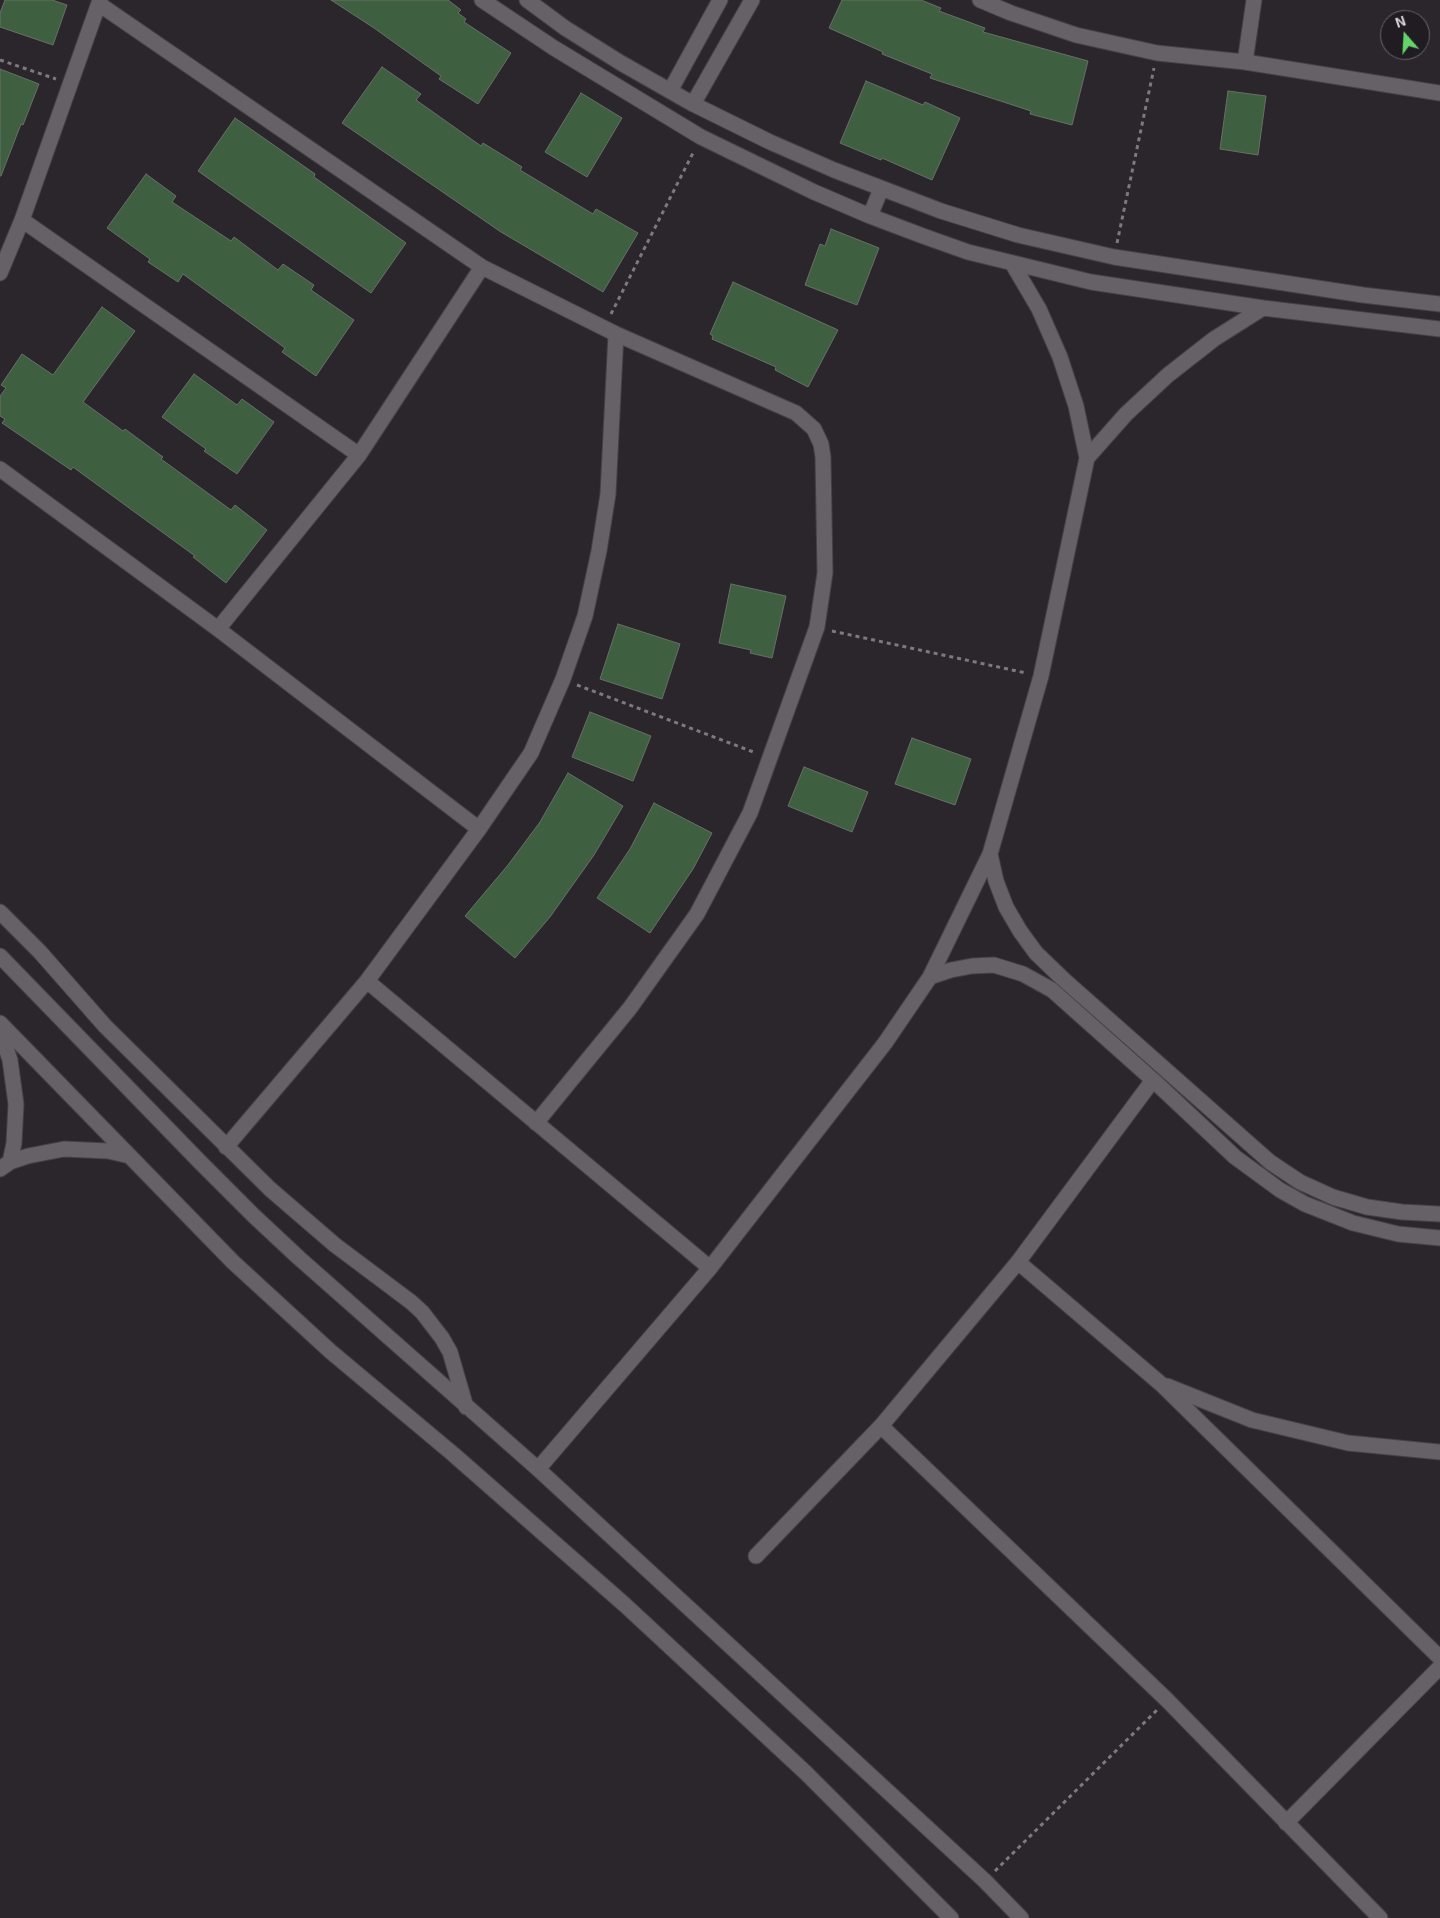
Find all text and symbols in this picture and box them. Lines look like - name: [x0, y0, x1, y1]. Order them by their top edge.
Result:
- north arrow: [1380, 10, 1430, 60]
- text: N: [1393, 12, 1408, 31]

